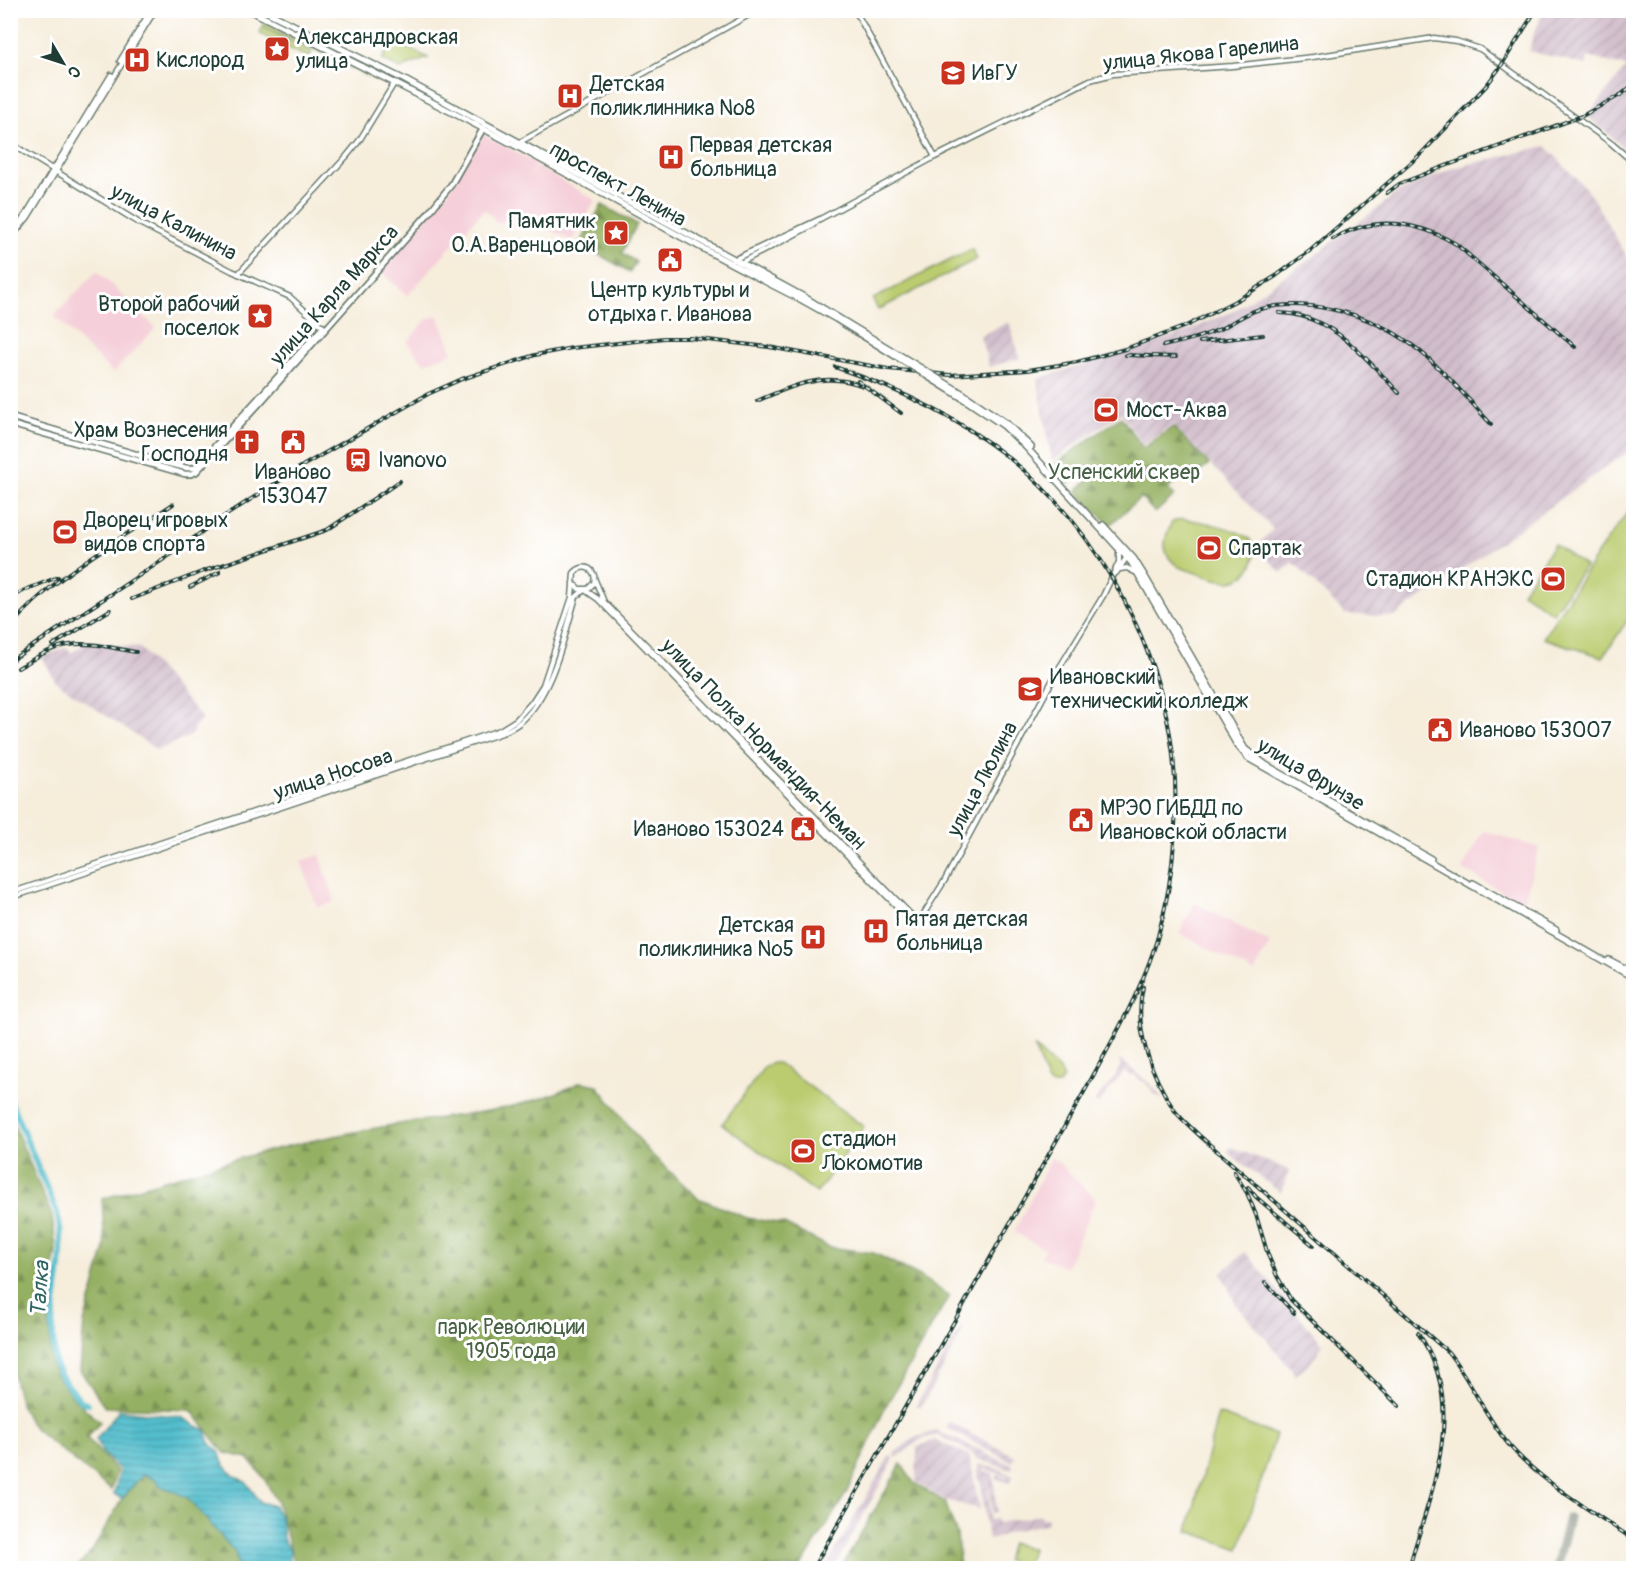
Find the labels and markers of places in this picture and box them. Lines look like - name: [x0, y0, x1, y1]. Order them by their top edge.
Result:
- place label: Александровская улица: [295, 24, 458, 75]
- place icon: Александровская улица: [262, 34, 292, 64]
- hospital icon: Кислород: [122, 45, 152, 75]
- place label: Кислород: [156, 47, 245, 74]
- school or university icon: ИвГУ: [938, 58, 968, 88]
- place label: ИвГУ: [972, 60, 1018, 87]
- place label: Детская поликлинника №8: [589, 71, 755, 122]
- hospital icon: Детская поликлинника №8: [555, 81, 585, 111]
- place label: Первая детская больница: [690, 132, 832, 183]
- hospital icon: Первая детская больница: [656, 142, 686, 172]
- place label: Памятник О.А.Варенцовой: [451, 208, 596, 259]
- place icon: Памятник О.А.Варенцовой: [601, 218, 631, 248]
- public building icon: Центр культуры и отдыха г. Иванова: [655, 245, 685, 275]
- place label: Центр культуры и отдыха г. Иванова: [588, 277, 752, 328]
- place label: Второй рабочий поселок: [98, 291, 240, 342]
- place icon: Второй рабочий поселок: [245, 301, 275, 331]
- sports icon: Мост-Аква: [1091, 395, 1121, 425]
- place label: Мост-Аква: [1126, 397, 1227, 424]
- place label: Храм Вознесения Господня: [74, 417, 228, 468]
- church icon: Храм Вознесения Господня: [232, 427, 262, 457]
- public building icon: Иваново 153047: [278, 427, 308, 457]
- station icon: Ivanovo: [343, 445, 373, 475]
- place label: Ivanovo: [378, 447, 447, 474]
- place label: Иваново 153047: [255, 459, 331, 510]
- place label: Дворец игровых видов спорта: [83, 507, 228, 558]
- sports icon: Дворец игровых видов спорта: [50, 517, 80, 547]
- sports icon: Спартак: [1194, 533, 1224, 563]
- place label: Спартак: [1228, 535, 1303, 562]
- sports icon: Стадион КРАНЭКС: [1538, 564, 1568, 594]
- place label: Стадион КРАНЭКС: [1365, 566, 1534, 593]
- place label: Ивановский технический колледж: [1050, 664, 1249, 715]
- school or university icon: Ивановский технический колледж: [1015, 674, 1045, 704]
- public building icon: Иваново 153007: [1425, 715, 1455, 745]
- place label: Иваново 153007: [1460, 717, 1612, 744]
- place label: МРЭО ГИБДД по Ивановской области: [1100, 795, 1286, 846]
- public building icon: МРЭО ГИБДД по Ивановской области: [1066, 805, 1096, 835]
- public building icon: Иваново 153024: [788, 814, 818, 844]
- place label: Иваново 153024: [634, 816, 784, 843]
- place label: Пятая детская больница: [896, 906, 1028, 957]
- place label: Детская поликлиника №5: [639, 912, 794, 963]
- hospital icon: Пятая детская больница: [861, 916, 891, 946]
- hospital icon: Детская поликлиника №5: [798, 922, 828, 952]
- place label: стадион Локомотив: [821, 1126, 923, 1177]
- sports icon: стадион Локомотив: [788, 1136, 818, 1166]

